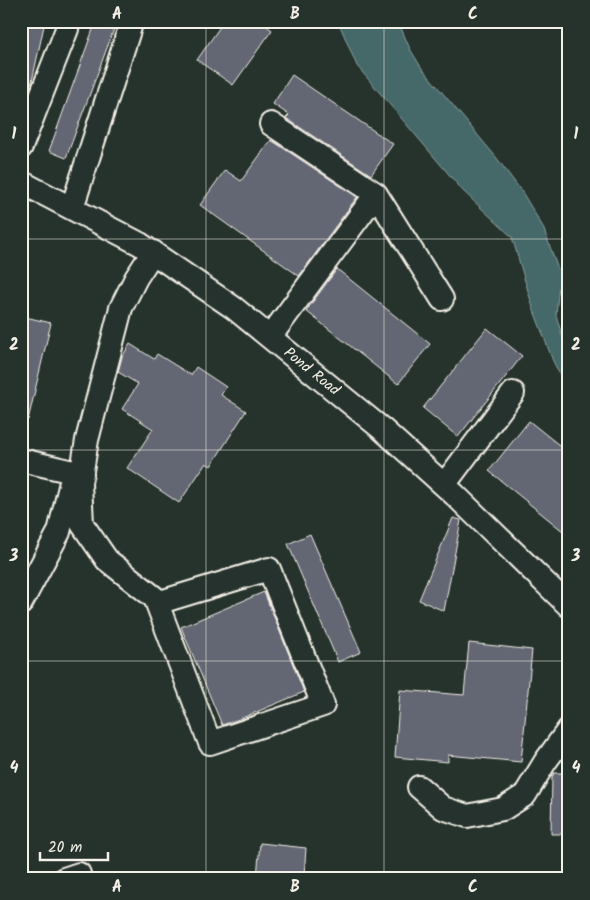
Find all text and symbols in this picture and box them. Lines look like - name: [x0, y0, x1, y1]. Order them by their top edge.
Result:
- text: A: [112, 2, 122, 27]
- text: B: [290, 2, 300, 27]
- text: C: [468, 2, 478, 27]
- text: 1: [12, 122, 17, 147]
- text: 1: [574, 122, 579, 147]
- text: 2: [9, 333, 19, 358]
- text: 2: [571, 333, 581, 358]
- street label: Pond Road: [278, 342, 345, 402]
- text: 3: [9, 544, 19, 569]
- text: 3: [571, 544, 581, 569]
- text: 4: [10, 756, 19, 781]
- text: 4: [572, 756, 581, 781]
- scale bar: [40, 830, 108, 862]
- text: 20 m: [48, 836, 82, 860]
- text: A: [112, 875, 122, 900]
- text: B: [290, 875, 300, 900]
- text: C: [468, 875, 478, 900]

